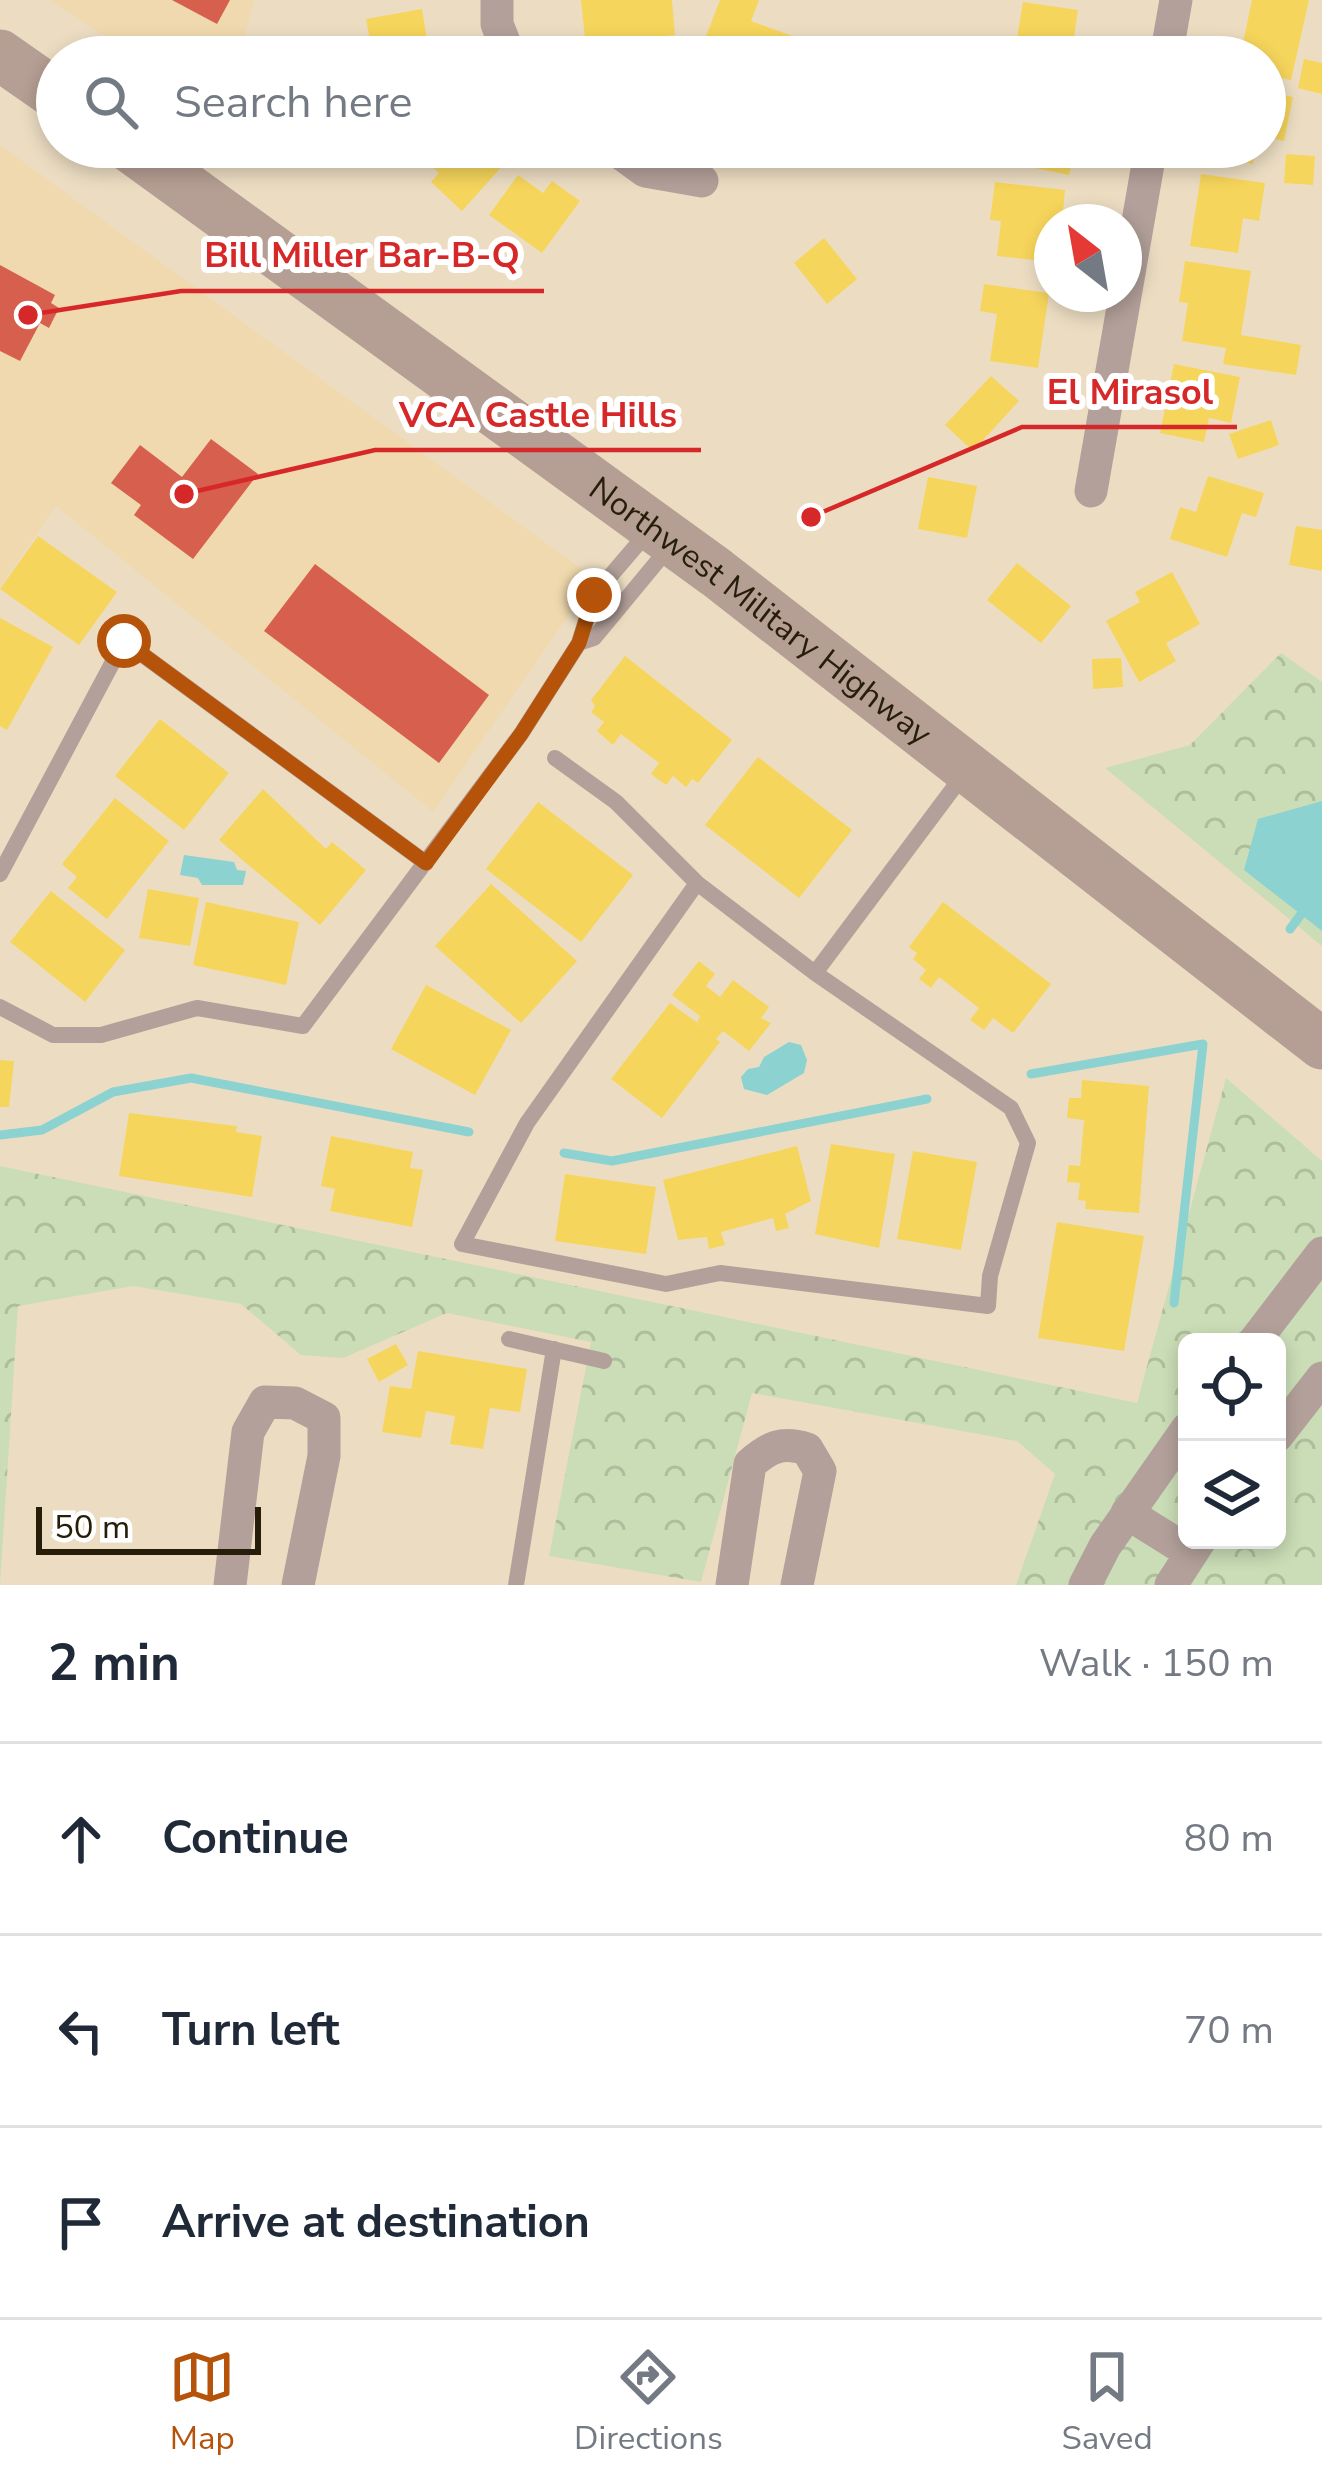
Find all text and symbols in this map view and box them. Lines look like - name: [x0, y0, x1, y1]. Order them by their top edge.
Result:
- search box: [36, 36, 1286, 168]
- icon: search: [78, 69, 144, 135]
- text: Search here: [174, 72, 413, 133]
- north arrow: [1034, 204, 1142, 312]
- callout: Bill Miller Bar-B-Q: [181, 219, 544, 291]
- text: Bill Miller Bar-B-Q: [204, 231, 520, 280]
- callout: El Mirasol: [1022, 355, 1237, 427]
- text: El Mirasol: [1047, 368, 1214, 417]
- callout: VCA Castle Hills: [375, 378, 701, 450]
- text: VCA Castle Hills: [398, 391, 677, 440]
- street label: Northwest Military Highway: [580, 467, 941, 756]
- route end: [567, 568, 621, 622]
- route start: [97, 614, 151, 668]
- map controls: [1178, 1333, 1286, 1549]
- button: locate: [1178, 1333, 1286, 1441]
- button: layers: [1178, 1441, 1286, 1549]
- scale bar: [36, 1501, 261, 1554]
- text: 50 m: [54, 1505, 130, 1550]
- text: 2 min: [48, 1628, 180, 1698]
- text: Walk · 150 m: [1039, 1637, 1274, 1690]
- icon: ahead: [48, 1806, 114, 1872]
- text: Continue: [162, 1808, 349, 1869]
- text: 80 m: [1184, 1812, 1274, 1865]
- icon: left: [48, 1998, 114, 2064]
- text: Turn left: [162, 2000, 340, 2061]
- text: 70 m: [1184, 2004, 1274, 2057]
- icon: arrive: [48, 2190, 114, 2256]
- text: Arrive at destination: [162, 2192, 590, 2253]
- tab: Map: [169, 2344, 235, 2461]
- tab: Directions: [574, 2344, 723, 2461]
- tab: Saved: [1061, 2344, 1153, 2461]

